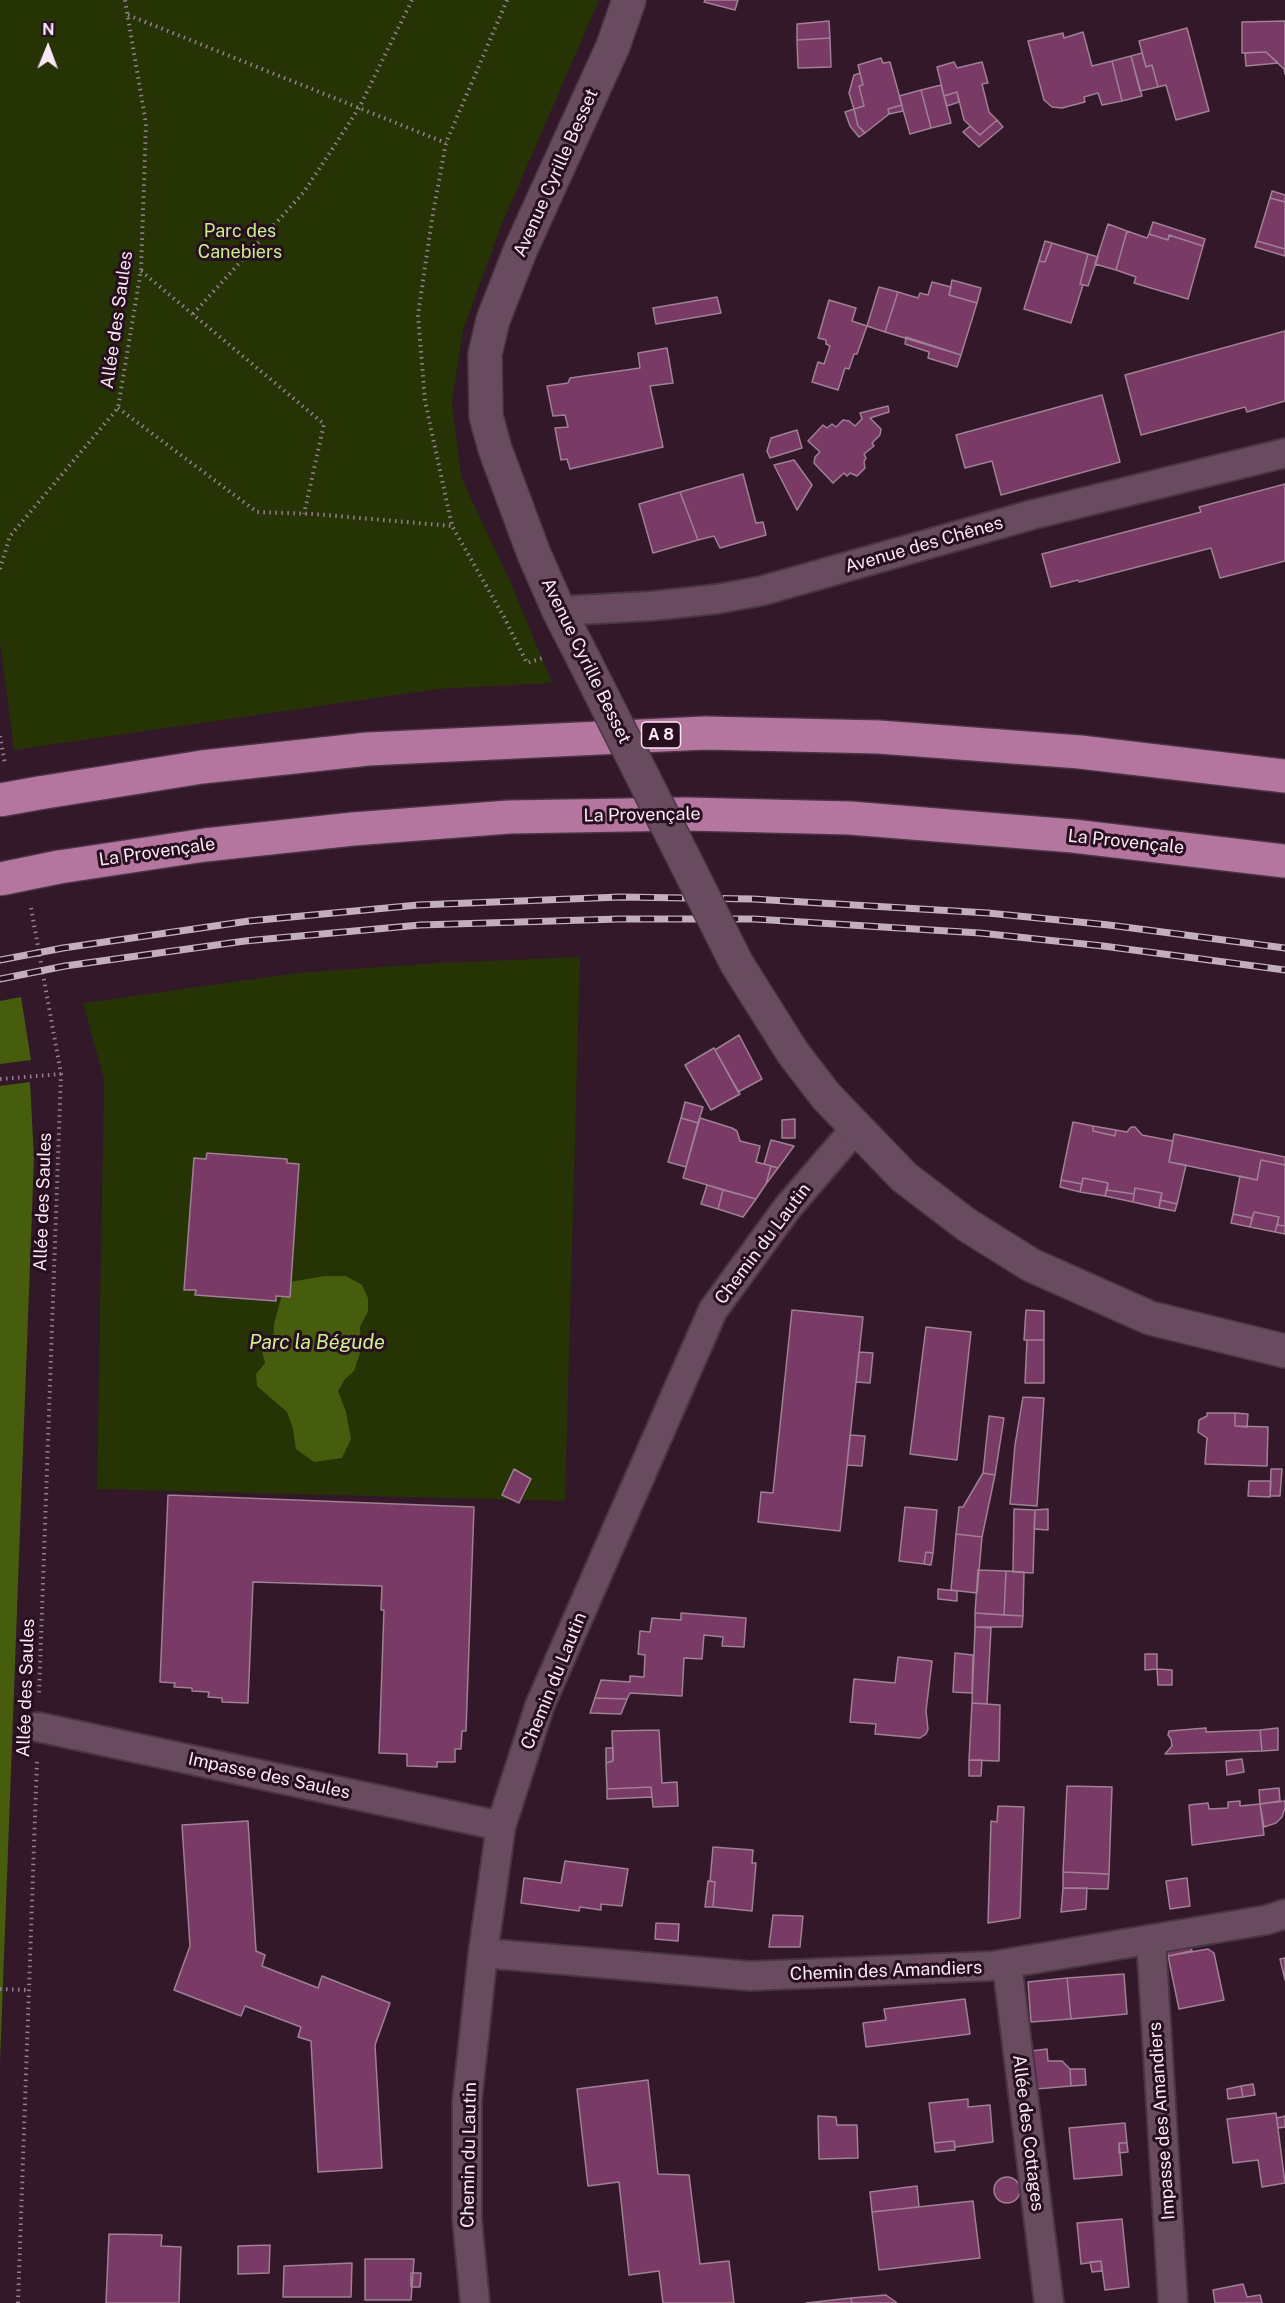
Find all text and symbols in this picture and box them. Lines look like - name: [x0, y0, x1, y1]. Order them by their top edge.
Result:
- north arrow: [18, 18, 78, 78]
- text: N: [42, 20, 55, 39]
- street label: Avenue Cyrille Besset: [509, 86, 603, 260]
- park label: Parc des Canebiers: [198, 220, 282, 262]
- street label: Allée des Saules: [97, 250, 137, 390]
- street label: Avenue des Chênes: [843, 512, 1005, 578]
- street label: Avenue Cyrille Besset: [536, 575, 636, 747]
- road number: A 8: [642, 722, 680, 748]
- street label: La Provençale: [583, 803, 701, 827]
- street label: La Provençale: [1067, 825, 1185, 859]
- street label: La Provençale: [98, 833, 216, 871]
- street label: Allée des Saules: [30, 1132, 56, 1272]
- street label: Chemin du Lautin: [710, 1179, 816, 1309]
- water label: Parc la Bégude: [249, 1331, 385, 1355]
- street label: Chemin du Lautin: [517, 1609, 591, 1753]
- street label: Allée des Saules: [13, 1618, 39, 1758]
- street label: Impasse des Saules: [186, 1748, 352, 1804]
- street label: Chemin des Amandiers: [789, 1957, 983, 1985]
- street label: Impasse des Amandiers: [1144, 2021, 1180, 2221]
- street label: Allée des Cottages: [1008, 2054, 1048, 2212]
- street label: Chemin du Lautin: [457, 2082, 481, 2228]

